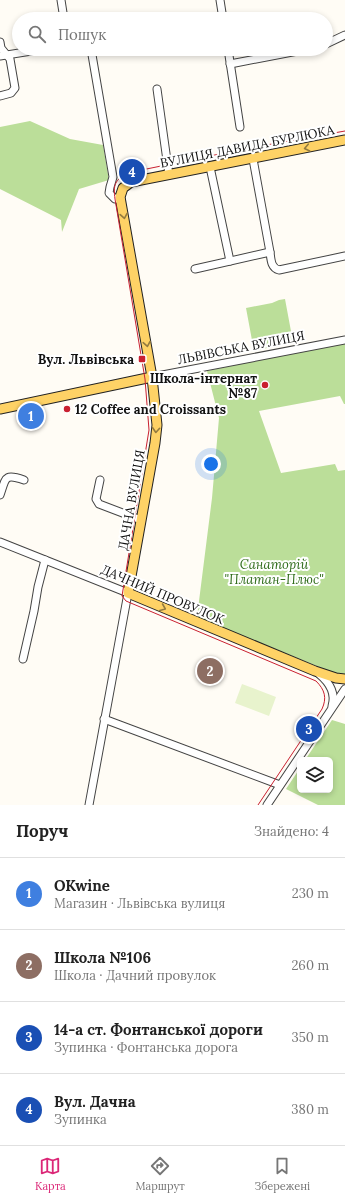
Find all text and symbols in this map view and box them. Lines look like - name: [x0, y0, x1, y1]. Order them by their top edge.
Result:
- search box: [12, 12, 333, 56]
- icon: search: [26, 23, 48, 45]
- text: Пошук: [58, 25, 106, 44]
- street label: ВУЛИЦЯ ДАВИДА БУРЛЮКА: [158, 121, 337, 172]
- one-way arrow: [304, 143, 310, 151]
- pin: 4: [119, 157, 145, 187]
- one-way arrow: [119, 213, 128, 219]
- street label: ЛЬВІВСЬКА ВУЛИЦЯ: [176, 327, 306, 368]
- one-way arrow: [142, 341, 151, 347]
- place label: Вул. Львівська: [38, 351, 134, 368]
- marker: Вул. Львівська: [137, 354, 147, 364]
- place label: Школа-інтернат №87: [150, 370, 257, 402]
- marker: Школа-інтернат №87: [260, 380, 270, 390]
- pin: 1: [18, 401, 44, 431]
- place label: 12 Coffee and Croissants: [75, 401, 226, 418]
- marker: 12 Coffee and Croissants: [62, 404, 72, 414]
- one-way arrow: [151, 427, 160, 433]
- street label: ДАЧНА ВУЛИЦЯ: [114, 448, 149, 552]
- your location: [201, 454, 221, 474]
- park label: Санаторій "Платан-Плюс": [224, 556, 324, 588]
- street label: ДАЧНИЙ ПРОВУЛОК: [99, 561, 227, 628]
- one-way arrow: [159, 603, 167, 611]
- pin: 2: [197, 656, 223, 686]
- pin: 3: [296, 714, 322, 744]
- map controls: [297, 757, 333, 793]
- button: layers: [297, 757, 333, 793]
- text: Поруч: [16, 820, 68, 842]
- text: Знайдено: 4: [254, 823, 329, 840]
- text: OKwine: [54, 876, 110, 895]
- text: 1: [26, 885, 32, 902]
- text: 230 m: [292, 885, 329, 902]
- text: Магазин · Львівська вулиця: [54, 895, 225, 912]
- text: Школа №106: [54, 948, 151, 967]
- text: 2: [26, 957, 32, 974]
- text: 260 m: [291, 957, 329, 974]
- text: Школа · Дачний провулок: [54, 967, 216, 984]
- text: 14-а ст. Фонтанської дороги: [54, 1020, 263, 1039]
- text: 3: [25, 1029, 33, 1046]
- text: 350 m: [292, 1029, 329, 1046]
- text: Зупинка · Фонтанська дорога: [54, 1039, 238, 1056]
- text: Вул. Дачна: [54, 1092, 136, 1111]
- text: 4: [25, 1101, 33, 1118]
- text: 380 m: [291, 1101, 329, 1118]
- text: Зупинка: [54, 1111, 107, 1128]
- tab: Карта: [35, 1155, 66, 1193]
- tab: Маршрут: [136, 1155, 185, 1193]
- tab: Збережені: [254, 1155, 310, 1193]

